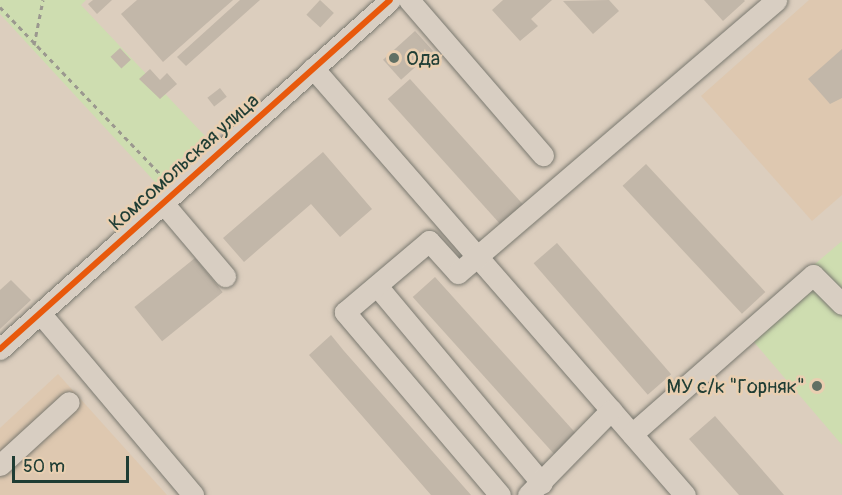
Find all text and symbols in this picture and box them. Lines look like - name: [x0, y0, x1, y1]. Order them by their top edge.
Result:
- place label: Ода: [406, 46, 440, 70]
- marker: Ода: [387, 51, 401, 65]
- street label: Комсомольская улица: [104, 88, 264, 236]
- place label: МУ с/к "Горняк": [667, 374, 805, 398]
- marker: МУ с/к "Горняк": [810, 379, 824, 393]
- scale bar: [15, 444, 132, 482]
- text: 50 m: [23, 455, 65, 478]

